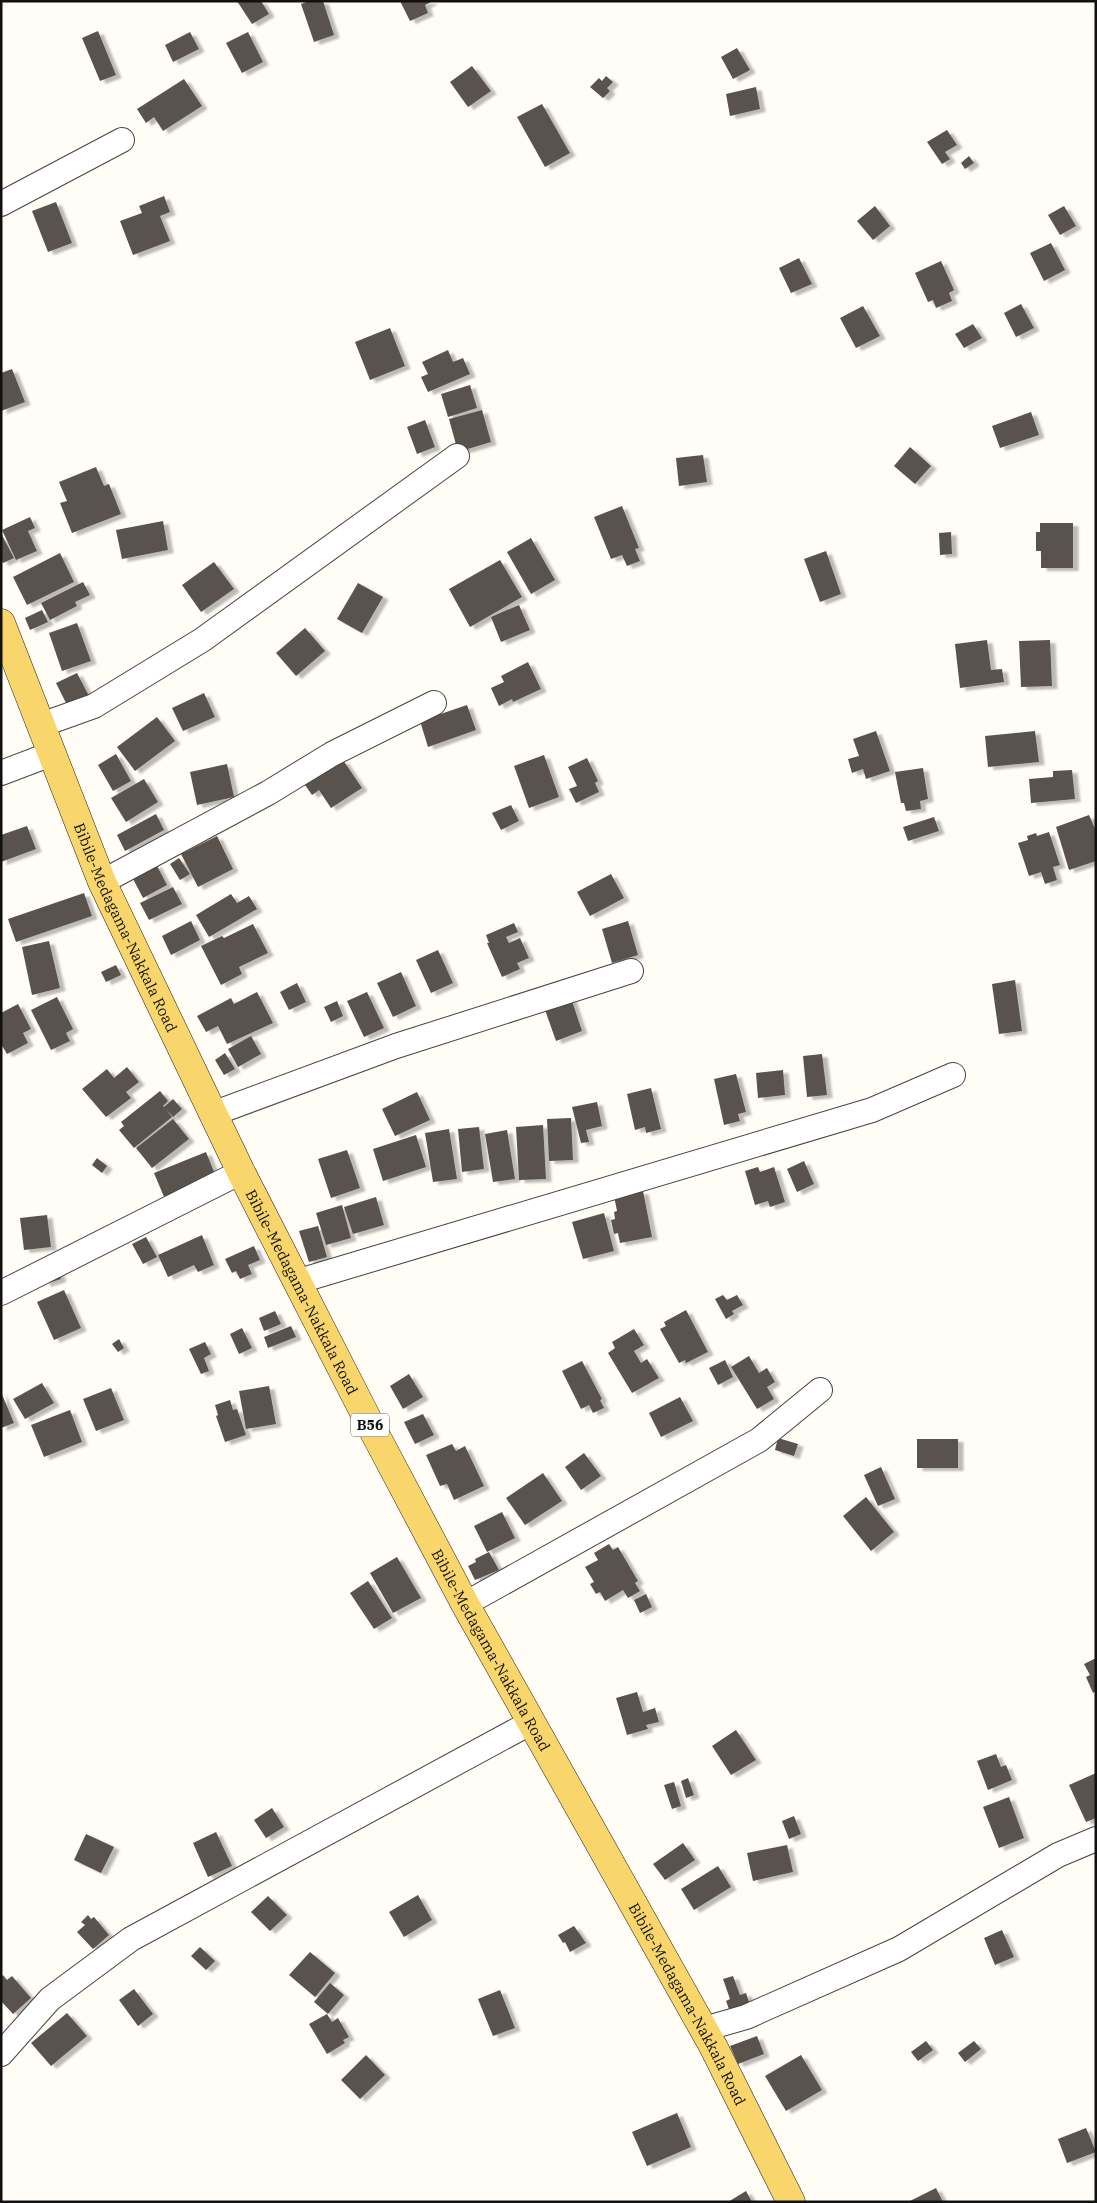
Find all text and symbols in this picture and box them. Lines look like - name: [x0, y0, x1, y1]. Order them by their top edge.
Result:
- street label: Bibile-Medagama-Nakkala Road: [70, 820, 182, 1035]
- street label: Bibile-Medagama-Nakkala Road: [242, 1186, 363, 1397]
- road number: B56: [351, 1414, 389, 1436]
- street label: Bibile-Medagama-Nakkala Road: [428, 1545, 555, 1754]
- street label: Bibile-Medagama-Nakkala Road: [625, 1899, 751, 2108]

